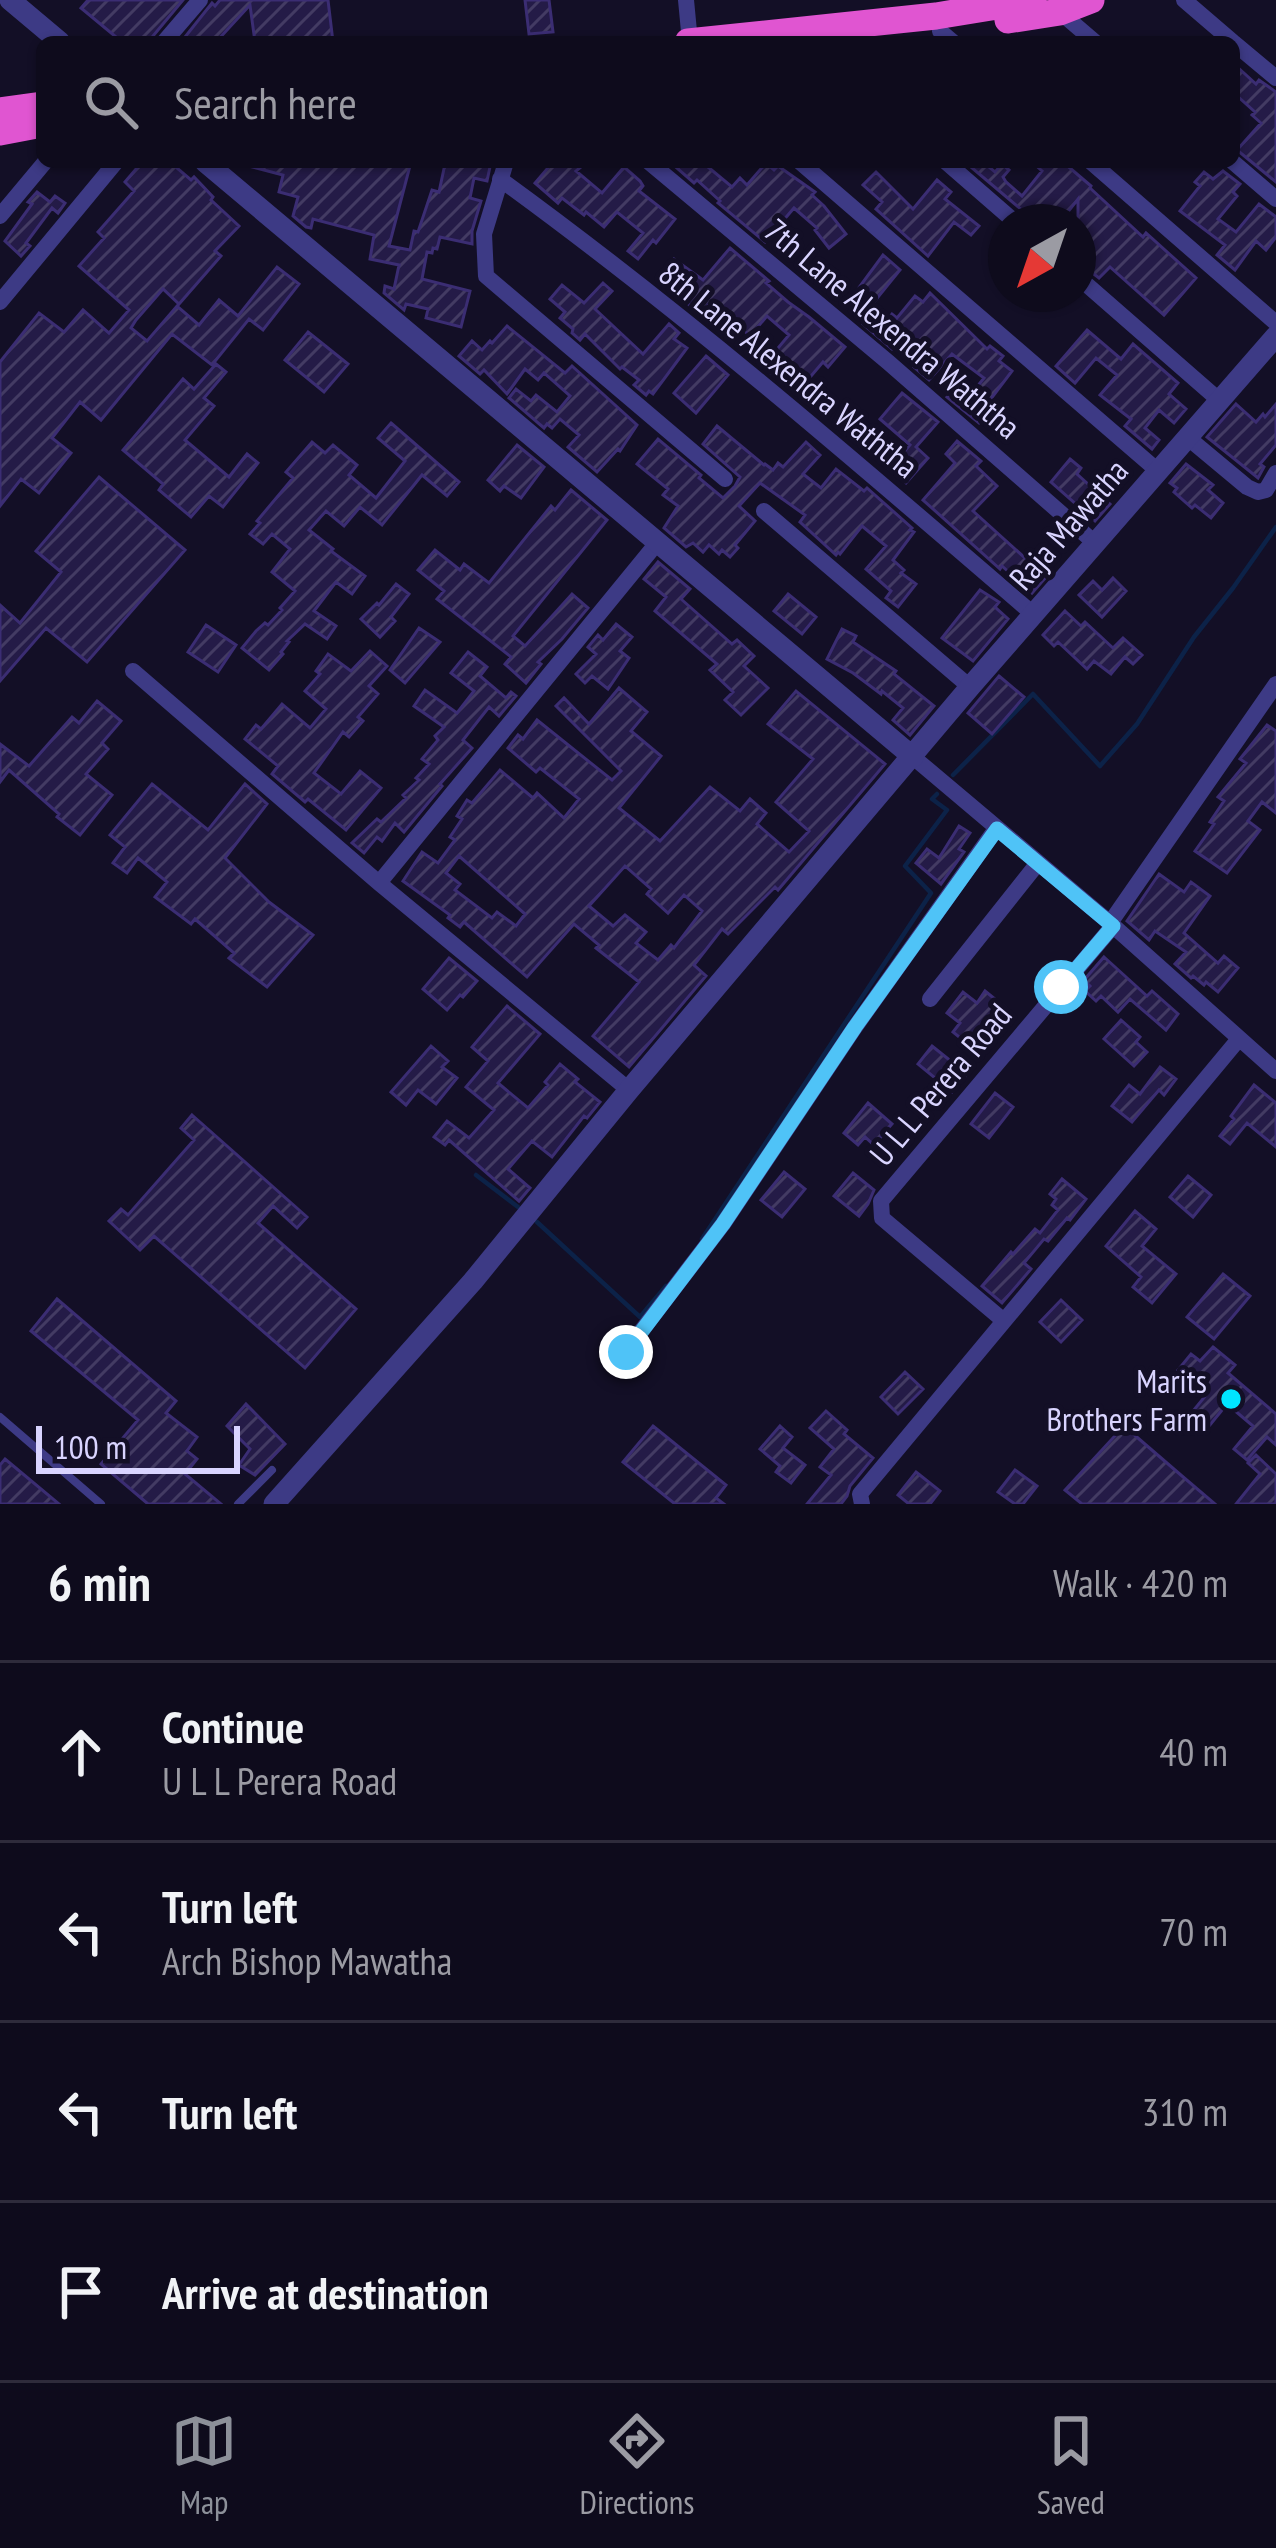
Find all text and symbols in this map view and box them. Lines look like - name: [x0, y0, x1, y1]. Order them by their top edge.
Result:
- search box: [36, 36, 1240, 168]
- icon: search: [78, 69, 144, 135]
- text: Search here: [174, 73, 357, 131]
- north arrow: [988, 204, 1096, 312]
- street label: 7th Lane Alexendra Waththa: [756, 208, 1030, 448]
- street label: 8th Lane Alexendra Waththa: [651, 251, 927, 487]
- street label: Raja Mawatha: [999, 450, 1137, 598]
- route start: [1034, 960, 1088, 1014]
- street label: U L L Perera Road: [860, 994, 1020, 1174]
- route end: [599, 1325, 653, 1379]
- place label: Marits Brothers Farm: [1046, 1359, 1207, 1440]
- marker: Marits Brothers Farm: [1218, 1386, 1244, 1412]
- scale bar: [36, 1420, 240, 1473]
- text: 100 m: [54, 1425, 127, 1468]
- text: 6 min: [48, 1549, 151, 1615]
- text: Walk · 420 m: [1053, 1557, 1228, 1608]
- text: Continue: [162, 1697, 304, 1755]
- icon: ahead: [48, 1719, 114, 1785]
- text: 40 m: [1159, 1726, 1228, 1777]
- text: U L L Perera Road: [162, 1755, 397, 1806]
- text: Turn left: [162, 1877, 297, 1935]
- icon: left: [48, 1899, 114, 1965]
- text: 70 m: [1159, 1906, 1228, 1957]
- text: Arch Bishop Mawatha: [162, 1935, 452, 1986]
- icon: left: [48, 2079, 114, 2145]
- text: Turn left: [162, 2083, 297, 2141]
- text: 310 m: [1142, 2086, 1228, 2137]
- icon: arrive: [48, 2259, 114, 2325]
- text: Arrive at destination: [162, 2263, 489, 2321]
- tab: Map: [171, 2408, 237, 2523]
- tab: Directions: [580, 2408, 694, 2523]
- tab: Saved: [1037, 2408, 1105, 2523]

